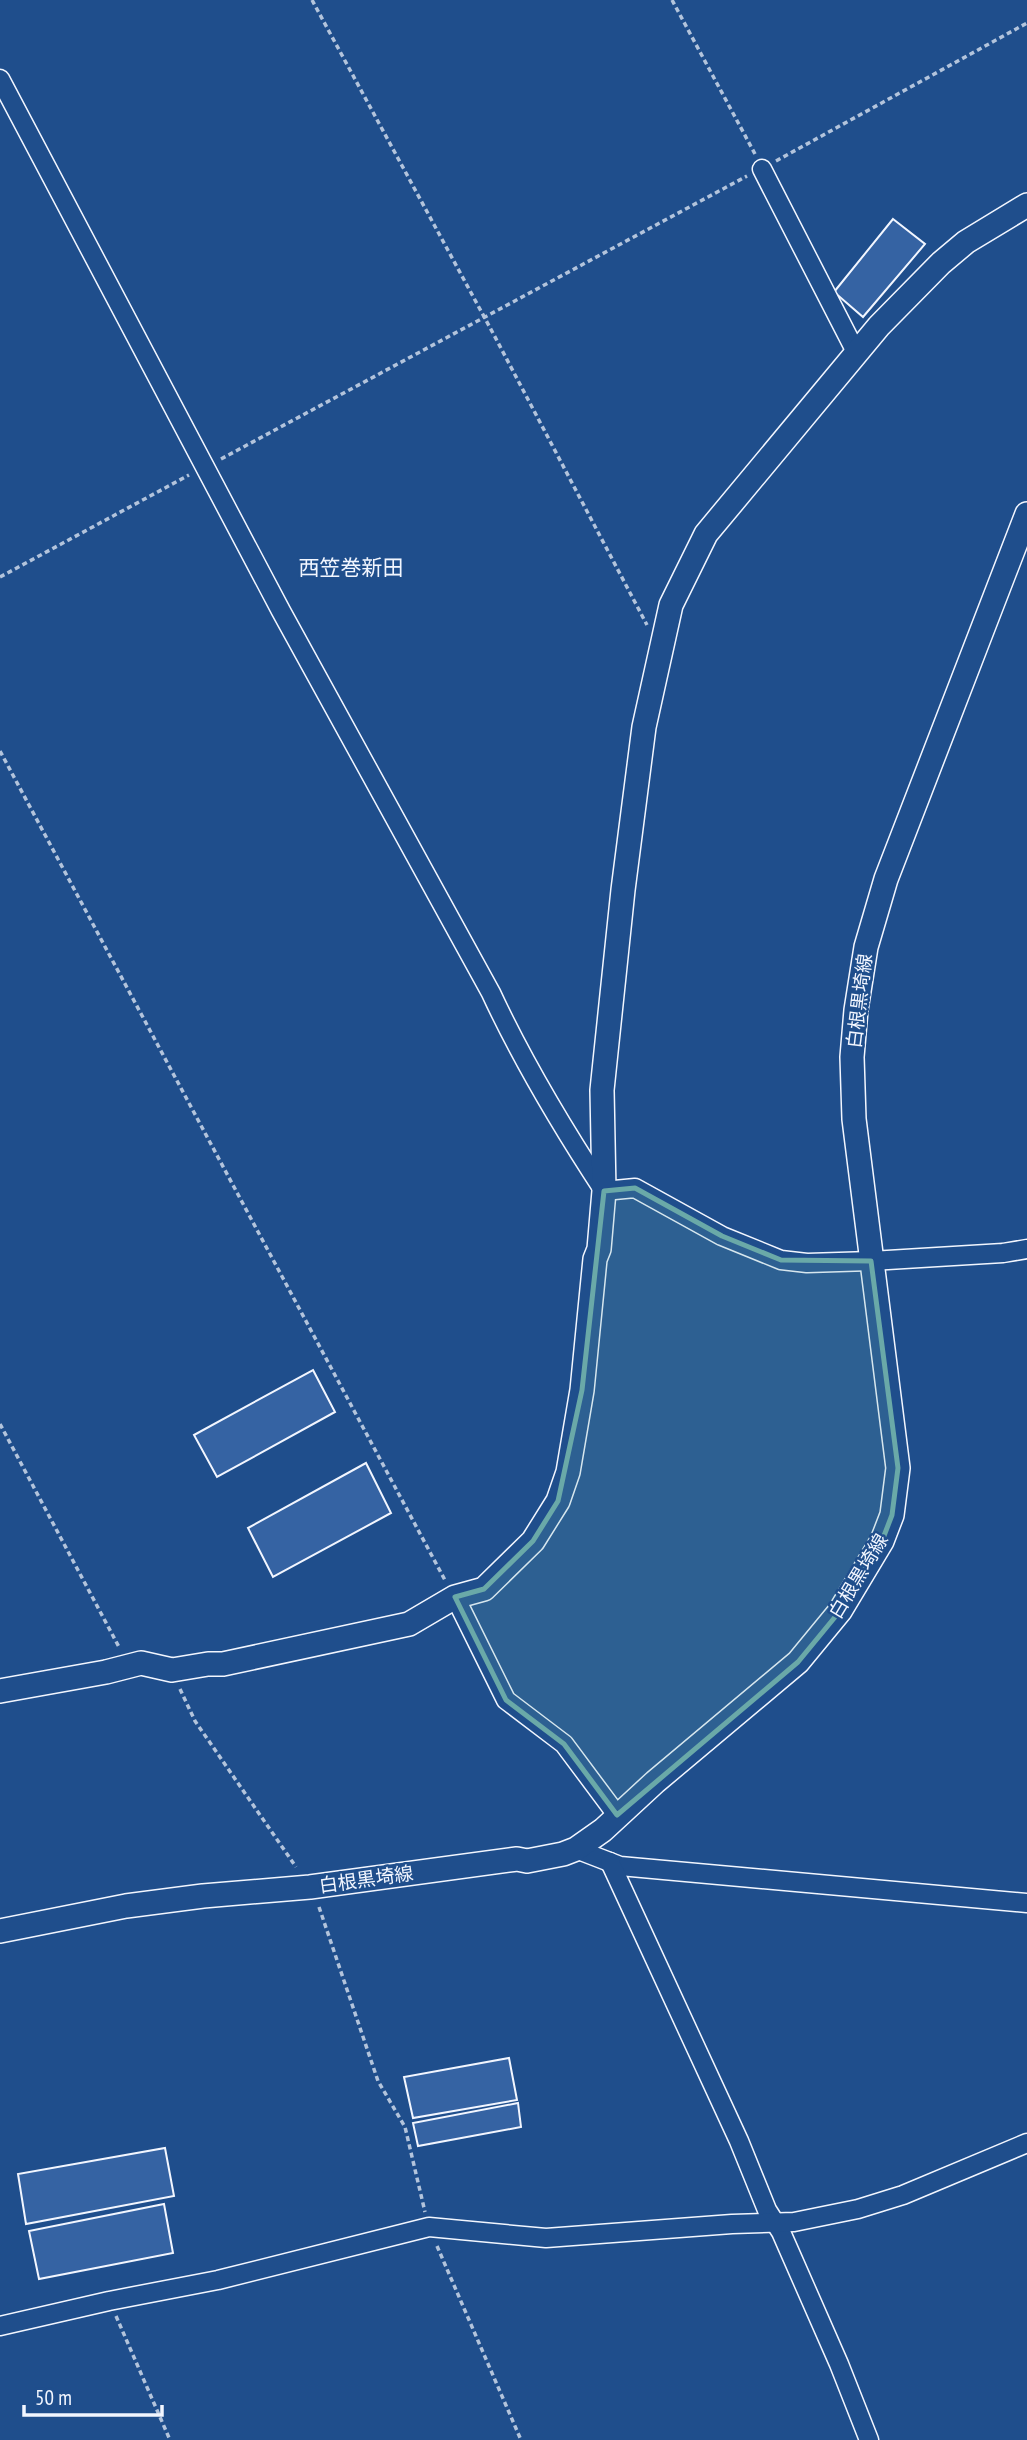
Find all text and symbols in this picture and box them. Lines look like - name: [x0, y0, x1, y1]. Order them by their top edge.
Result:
- district label: 西笠巻新田: [299, 554, 404, 581]
- street label: 白根黒埼線: [841, 952, 877, 1050]
- street label: 白根黒埼線: [823, 1529, 893, 1623]
- street label: 白根黒埼線: [317, 1861, 415, 1897]
- scale bar: [24, 2374, 163, 2418]
- text: 50 m: [35, 2384, 72, 2411]

